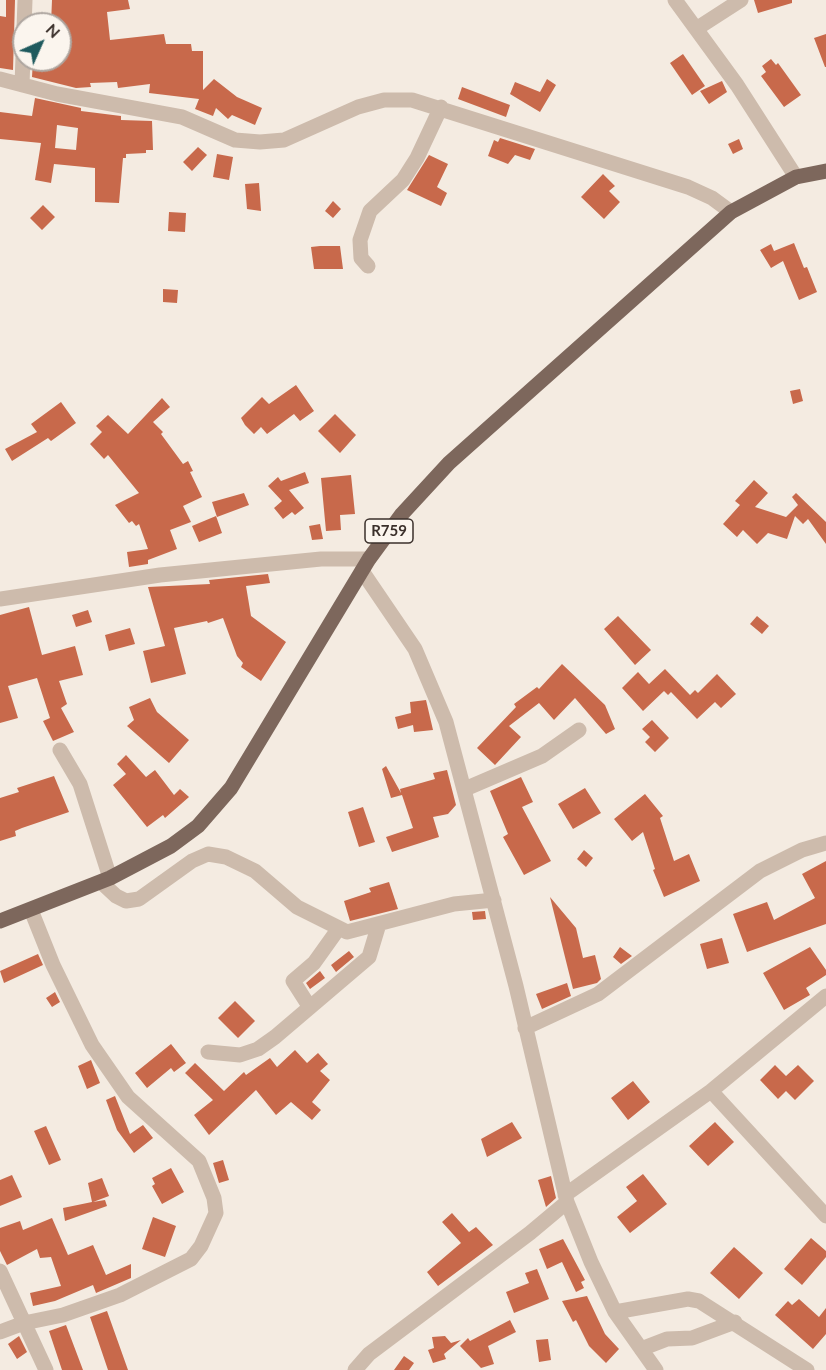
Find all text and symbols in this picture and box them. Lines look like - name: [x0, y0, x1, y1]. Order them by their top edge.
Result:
- north arrow: [12, 12, 72, 72]
- text: N: [43, 19, 65, 41]
- road number: R759: [365, 519, 413, 543]

